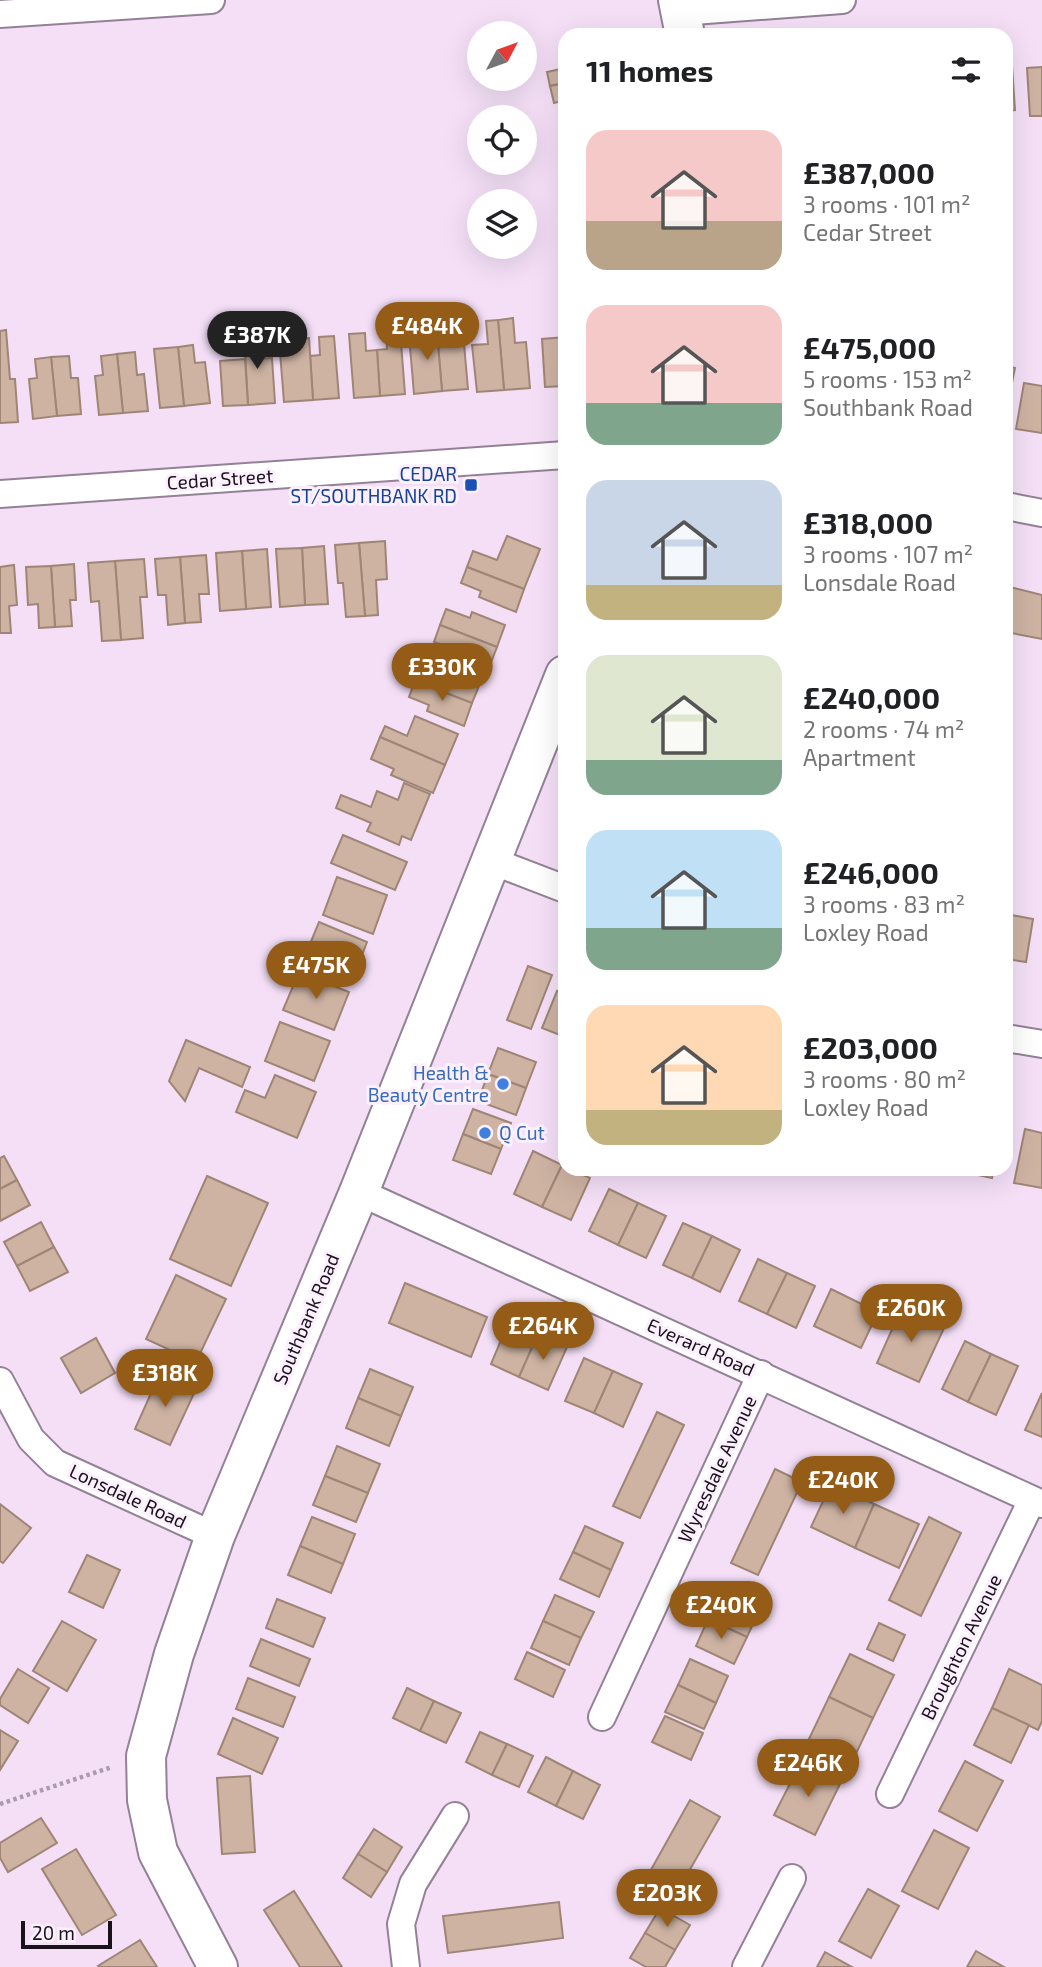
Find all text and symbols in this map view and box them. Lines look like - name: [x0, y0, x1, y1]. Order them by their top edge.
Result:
- north arrow: [467, 21, 537, 91]
- map controls: [467, 21, 537, 259]
- icon: filters: [947, 51, 985, 89]
- text: 11 homes: [586, 52, 713, 88]
- button: locate: [467, 105, 537, 175]
- text: £387,000: [803, 154, 935, 190]
- icon: home: [642, 158, 726, 242]
- button: layers: [467, 189, 537, 259]
- text: 3 rooms · 101 m²: [803, 190, 970, 218]
- text: Cedar Street: [803, 218, 932, 246]
- pin: £484K: [378, 302, 476, 362]
- text: £484K: [391, 311, 463, 339]
- pin: £387K: [208, 312, 306, 371]
- text: £387K: [223, 320, 291, 348]
- text: £475,000: [803, 329, 936, 365]
- icon: home: [642, 333, 726, 417]
- text: 5 rooms · 153 m²: [803, 365, 972, 393]
- text: Southbank Road: [803, 393, 973, 421]
- place label: CEDAR ST/SOUTHBANK RD: [290, 462, 457, 507]
- street label: Cedar Street: [166, 463, 274, 494]
- marker: CEDAR ST/SOUTHBANK RD: [463, 477, 479, 493]
- text: £318,000: [803, 504, 933, 540]
- icon: home: [642, 508, 726, 592]
- text: 3 rooms · 107 m²: [803, 540, 973, 568]
- text: Lonsdale Road: [803, 568, 956, 596]
- pin: £330K: [393, 644, 491, 703]
- text: £330K: [408, 652, 476, 680]
- text: £240,000: [803, 679, 940, 715]
- icon: home: [642, 683, 726, 767]
- text: 2 rooms · 74 m²: [803, 715, 964, 743]
- text: Apartment: [803, 743, 916, 771]
- text: £246,000: [803, 854, 939, 890]
- icon: home: [642, 858, 726, 942]
- text: 3 rooms · 83 m²: [803, 890, 965, 918]
- text: Loxley Road: [803, 918, 929, 946]
- pin: £475K: [267, 942, 365, 1001]
- text: £475K: [282, 950, 350, 978]
- text: £203,000: [803, 1029, 938, 1065]
- icon: home: [642, 1033, 726, 1117]
- place label: Health & Beauty Centre: [368, 1061, 489, 1106]
- text: 3 rooms · 80 m²: [803, 1065, 966, 1093]
- marker: Health & Beauty Centre: [495, 1076, 511, 1092]
- text: Loxley Road: [803, 1093, 929, 1121]
- place label: Q Cut: [499, 1121, 545, 1144]
- marker: Q Cut: [477, 1125, 493, 1141]
- street label: Southbank Road: [268, 1250, 344, 1388]
- pin: £260K: [862, 1284, 960, 1344]
- text: £260K: [876, 1293, 946, 1321]
- pin: £264K: [494, 1302, 592, 1362]
- text: £264K: [508, 1311, 578, 1339]
- street label: Everard Road: [644, 1313, 758, 1380]
- pin: £318K: [116, 1350, 214, 1409]
- text: £318K: [132, 1358, 198, 1386]
- street label: Wyresdale Avenue: [672, 1391, 761, 1546]
- pin: £240K: [794, 1456, 892, 1516]
- street label: Lonsdale Road: [66, 1458, 190, 1533]
- text: £240K: [808, 1465, 878, 1493]
- street label: Broughton Avenue: [915, 1570, 1006, 1723]
- pin: £240K: [672, 1582, 770, 1641]
- text: £240K: [686, 1590, 756, 1618]
- pin: £246K: [759, 1740, 857, 1799]
- text: £246K: [773, 1748, 843, 1776]
- pin: £203K: [618, 1870, 716, 1929]
- text: £203K: [633, 1878, 701, 1906]
- scale bar: [21, 1918, 112, 1950]
- text: 20 m: [32, 1921, 75, 1944]

